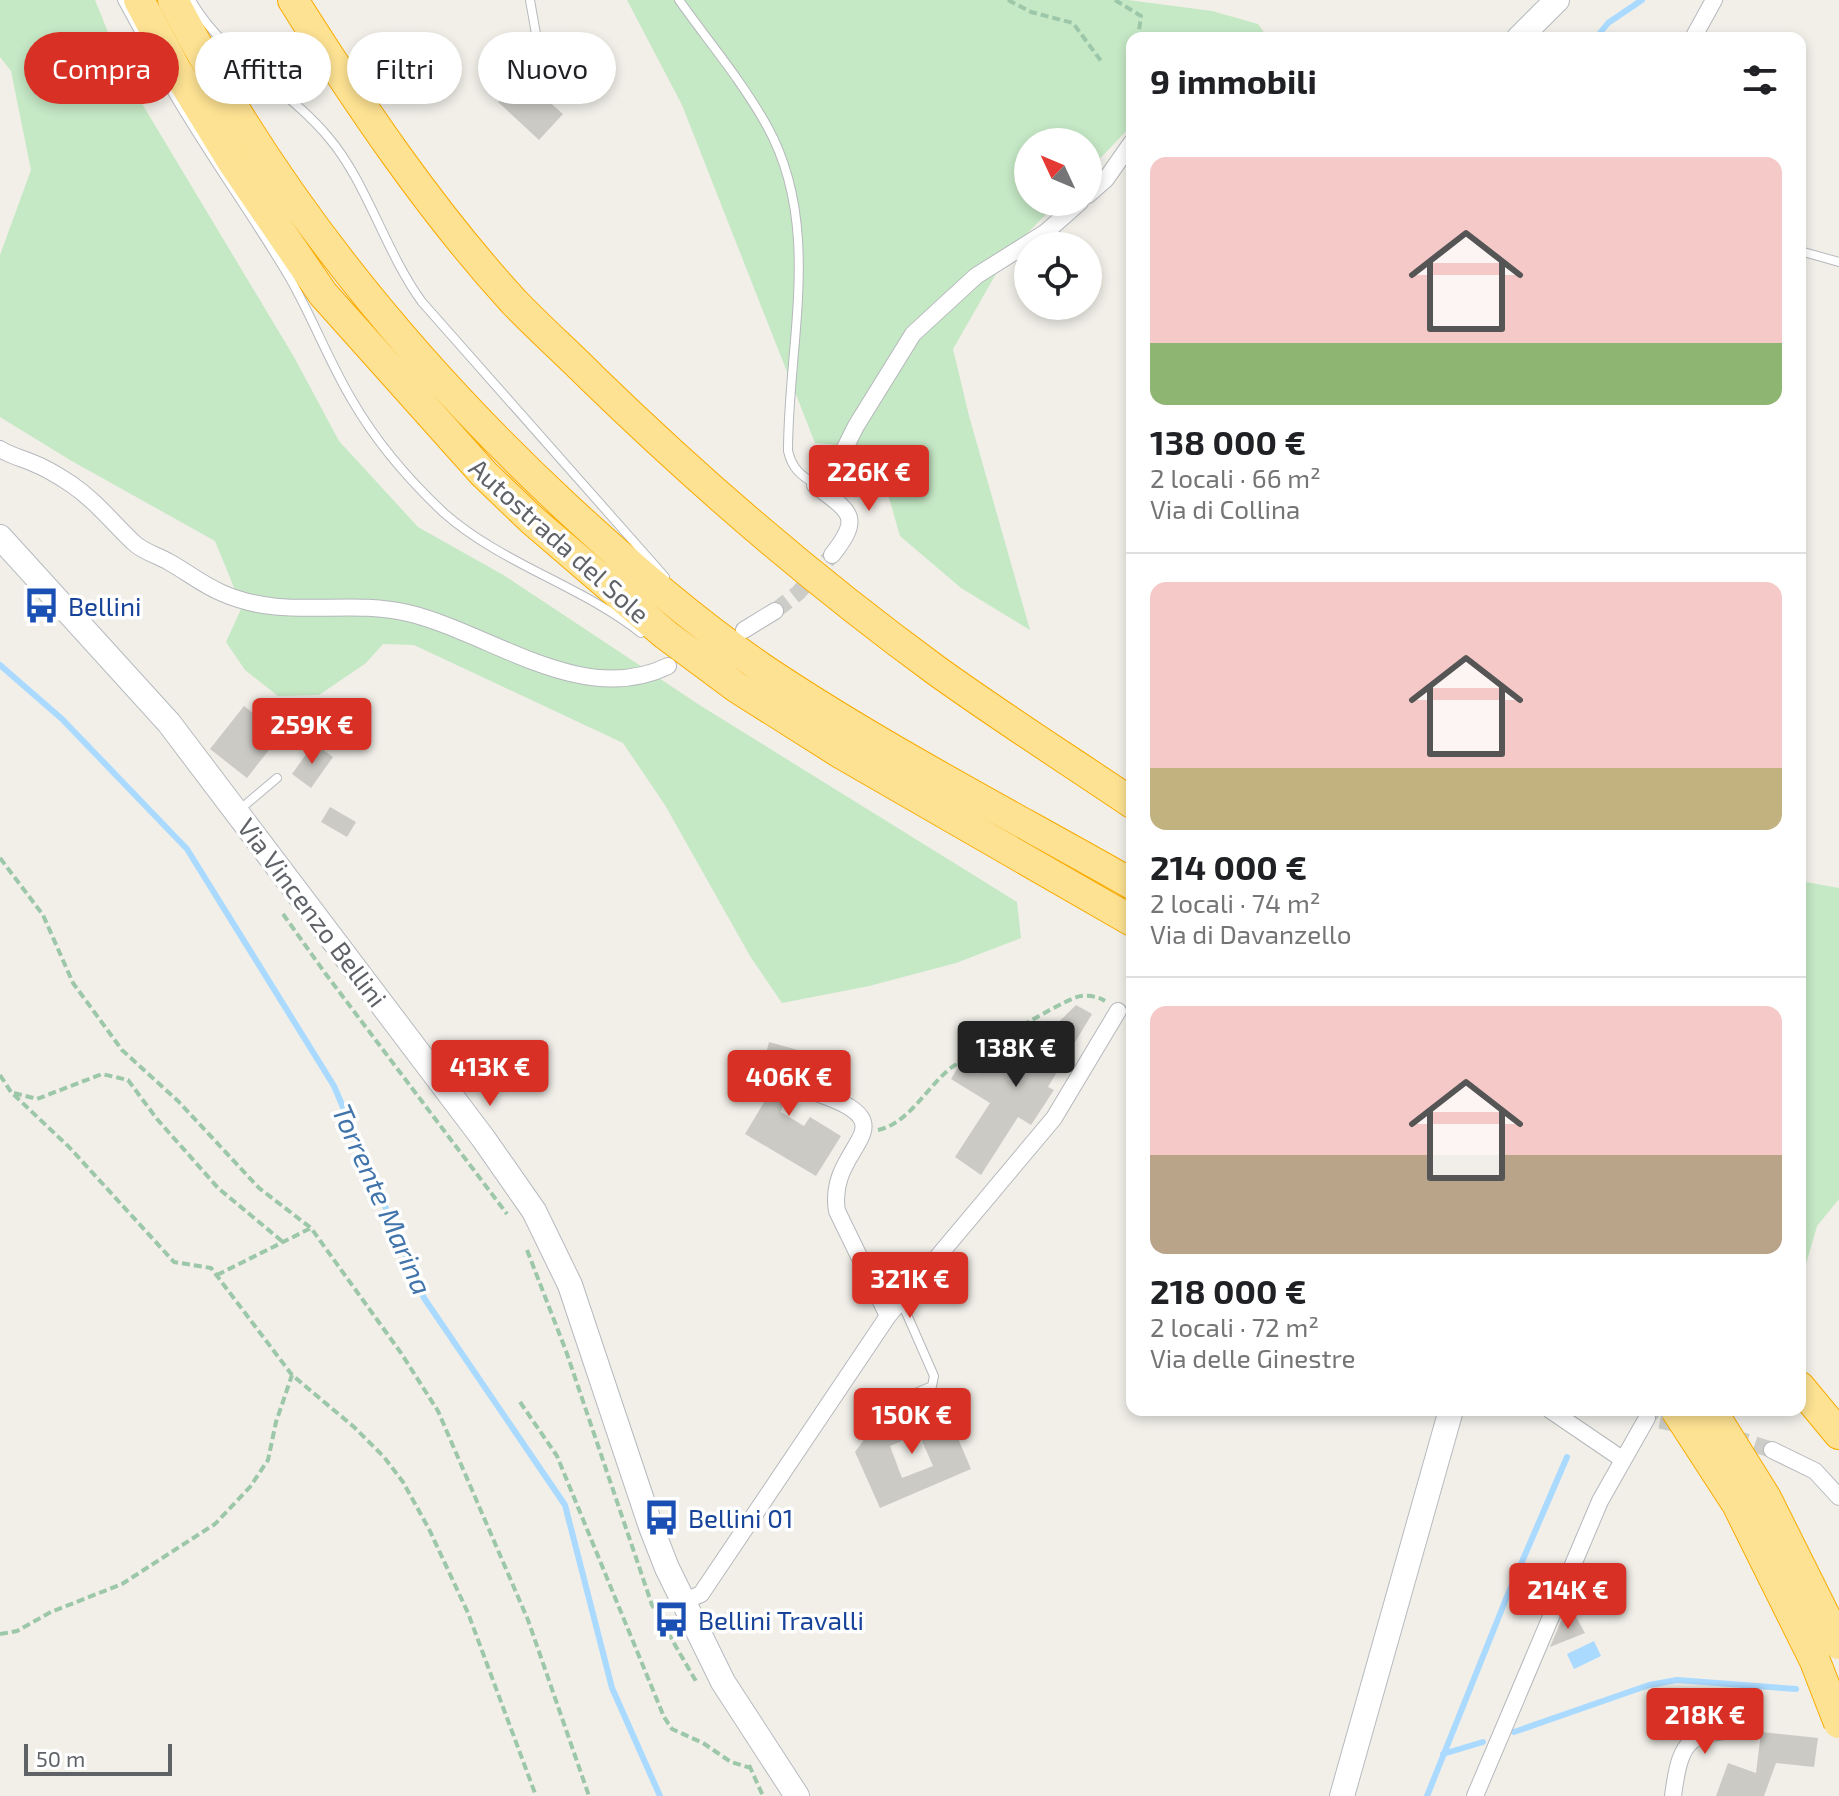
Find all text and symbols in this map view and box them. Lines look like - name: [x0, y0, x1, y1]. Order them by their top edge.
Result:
- chip: Compra: [24, 32, 179, 104]
- chip: Affitta: [195, 32, 331, 104]
- chip: Filtri: [347, 32, 462, 104]
- chip: Nuovo: [478, 32, 616, 104]
- icon: filters: [1738, 58, 1782, 102]
- text: 9 immobili: [1150, 60, 1317, 101]
- north arrow: [1014, 128, 1102, 216]
- map controls: [1014, 128, 1102, 320]
- icon: home: [1394, 209, 1538, 353]
- button: locate: [1014, 232, 1102, 320]
- text: 138 000 €: [1150, 421, 1306, 462]
- pin: 226K €: [804, 445, 934, 513]
- street label: Autostrada del Sole: [464, 451, 656, 629]
- text: 226K €: [827, 455, 911, 486]
- text: 2 locali · 66 m²: [1150, 462, 1321, 493]
- text: Via di Collina: [1150, 493, 1300, 524]
- bus stop icon: Bellini: [23, 586, 61, 624]
- place label: Bellini: [68, 590, 142, 621]
- icon: home: [1394, 634, 1538, 778]
- pin: 259K €: [247, 698, 377, 766]
- text: 259K €: [270, 708, 354, 739]
- street label: Via Vincenzo Bellini: [232, 812, 394, 1012]
- text: 214 000 €: [1150, 846, 1307, 887]
- text: 2 locali · 74 m²: [1150, 887, 1320, 918]
- text: Via di Davanzello: [1150, 918, 1351, 949]
- pin: 138K €: [951, 1021, 1081, 1089]
- text: 138K €: [976, 1031, 1056, 1062]
- pin: 413K €: [425, 1040, 555, 1108]
- text: 413K €: [449, 1050, 531, 1081]
- pin: 406K €: [724, 1050, 854, 1118]
- icon: home: [1394, 1058, 1538, 1202]
- text: 406K €: [746, 1060, 832, 1091]
- water label: Torrente Marina: [326, 1099, 440, 1299]
- pin: 321K €: [845, 1252, 975, 1320]
- text: 321K €: [870, 1262, 950, 1293]
- text: 218 000 €: [1150, 1270, 1307, 1311]
- text: 2 locali · 72 m²: [1150, 1311, 1319, 1342]
- text: Via delle Ginestre: [1150, 1342, 1355, 1373]
- pin: 150K €: [847, 1388, 977, 1456]
- text: 150K €: [872, 1398, 952, 1429]
- bus stop icon: Bellini 01: [643, 1498, 681, 1536]
- place label: Bellini 01: [688, 1502, 793, 1533]
- pin: 214K €: [1503, 1563, 1633, 1631]
- text: 214K €: [1527, 1573, 1609, 1604]
- bus stop icon: Bellini Travalli: [653, 1600, 691, 1638]
- place label: Bellini Travalli: [698, 1604, 864, 1635]
- pin: 218K €: [1640, 1688, 1770, 1756]
- text: 218K €: [1664, 1698, 1746, 1729]
- scale bar: [24, 1740, 172, 1776]
- text: 50 m: [36, 1745, 85, 1771]

